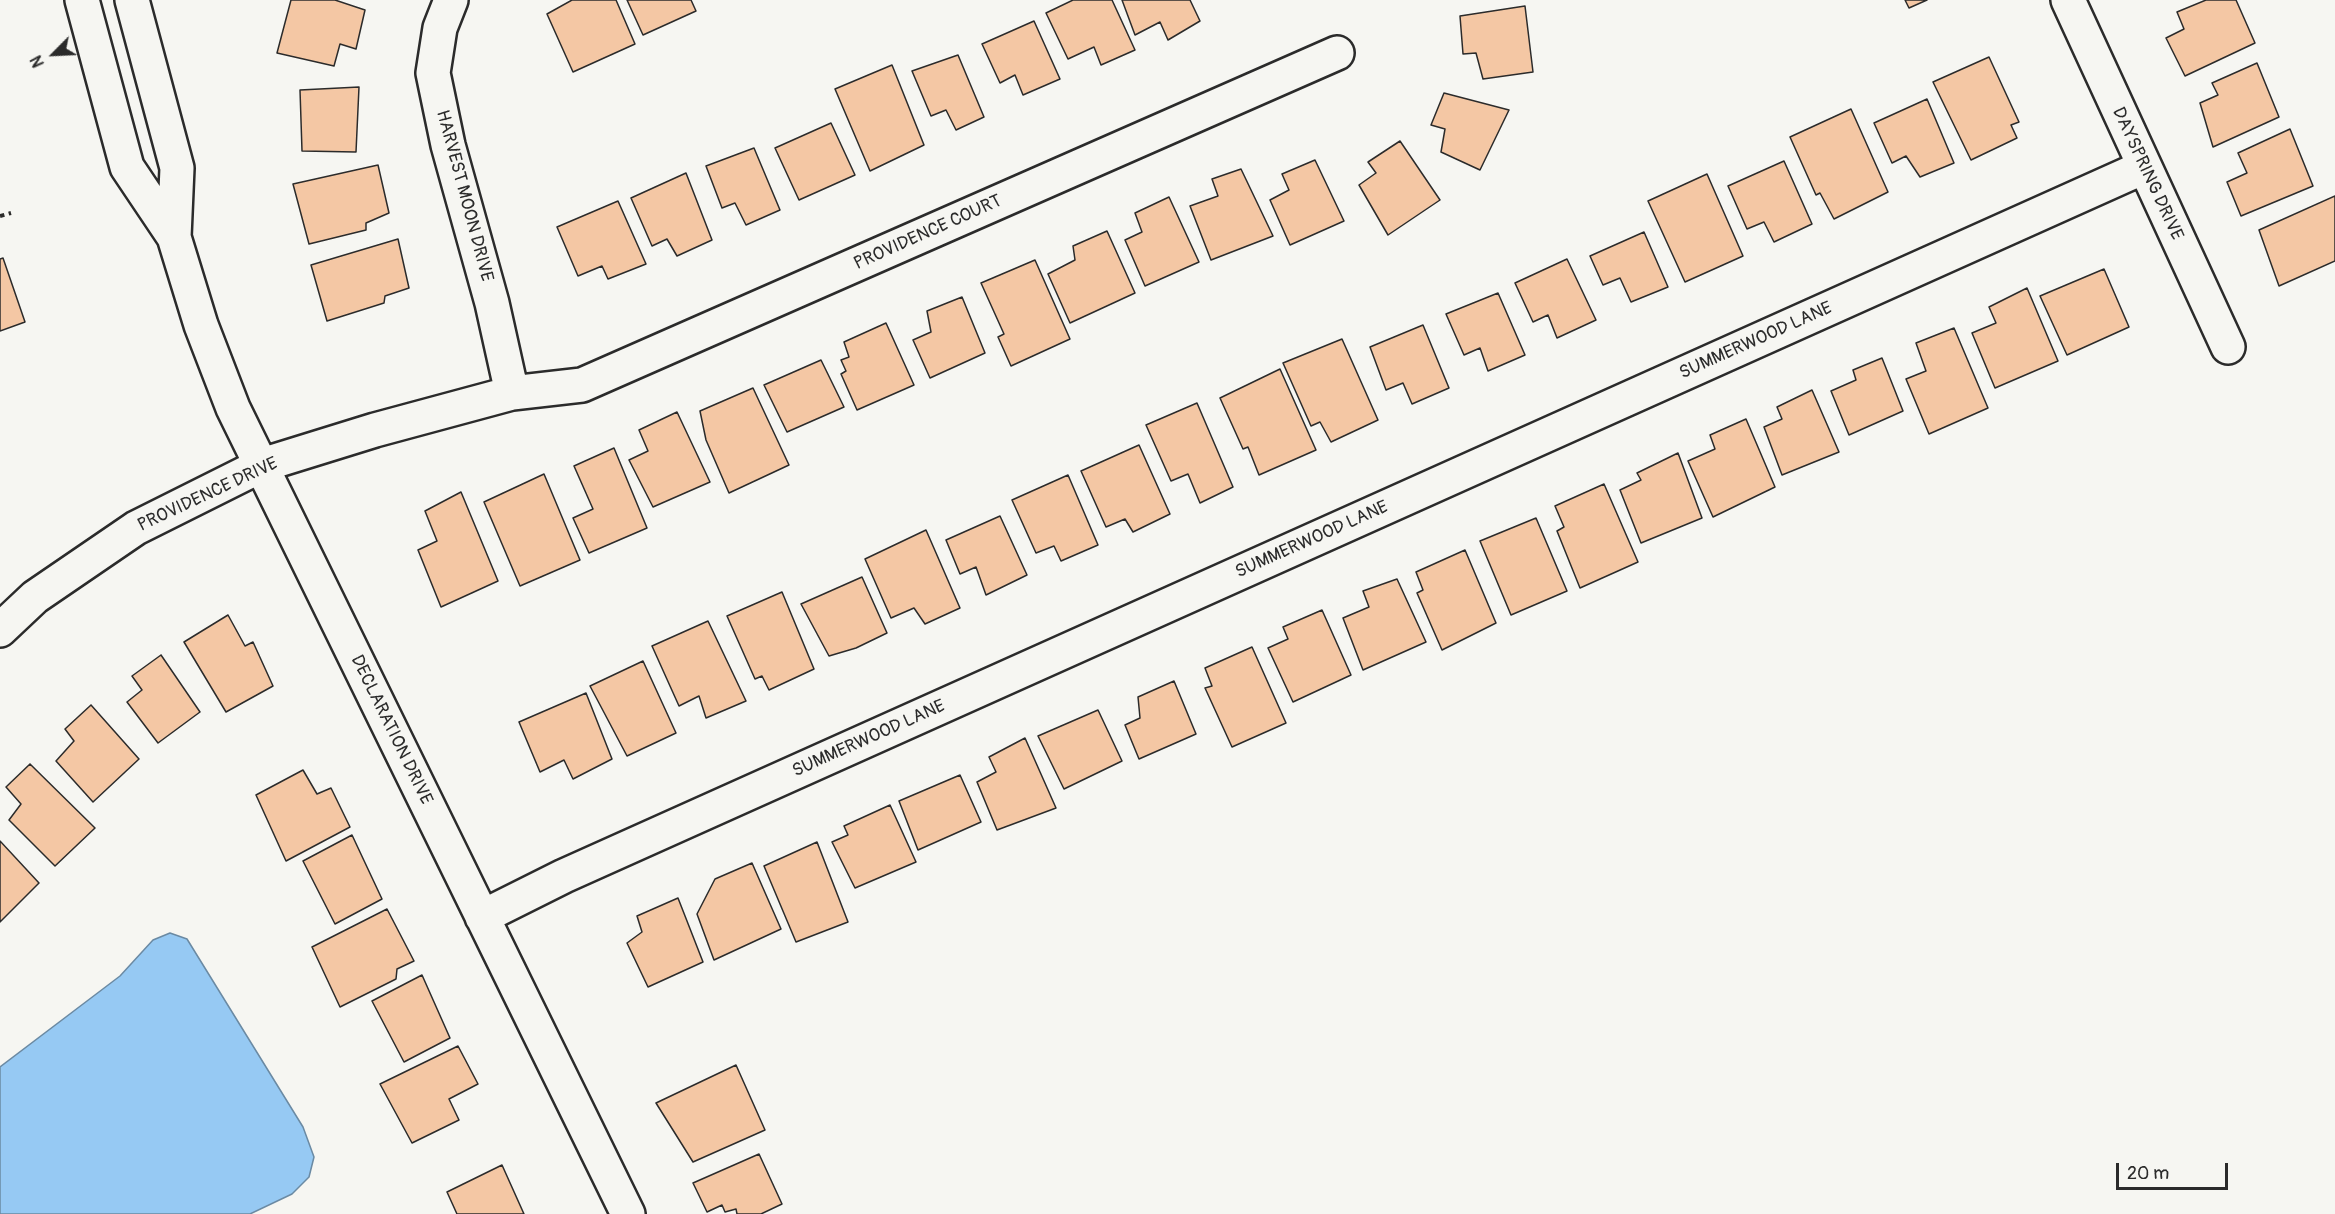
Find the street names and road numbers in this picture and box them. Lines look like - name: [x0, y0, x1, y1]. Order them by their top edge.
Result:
- street label: DAYSPRING DRIVE: [2107, 104, 2187, 244]
- street label: HARVEST MOON DRIVE: [431, 108, 497, 284]
- street label: PROVIDENCE COURT: [851, 191, 1005, 275]
- street label: SUMMERWOOD LANE: [1676, 298, 1836, 384]
- street label: PROVIDENCE DRIVE: [135, 453, 281, 537]
- street label: SUMMERWOOD LANE: [1232, 497, 1392, 583]
- street label: DECLARATION DRIVE: [345, 652, 437, 808]
- street label: SUMMERWOOD LANE: [789, 696, 949, 782]

